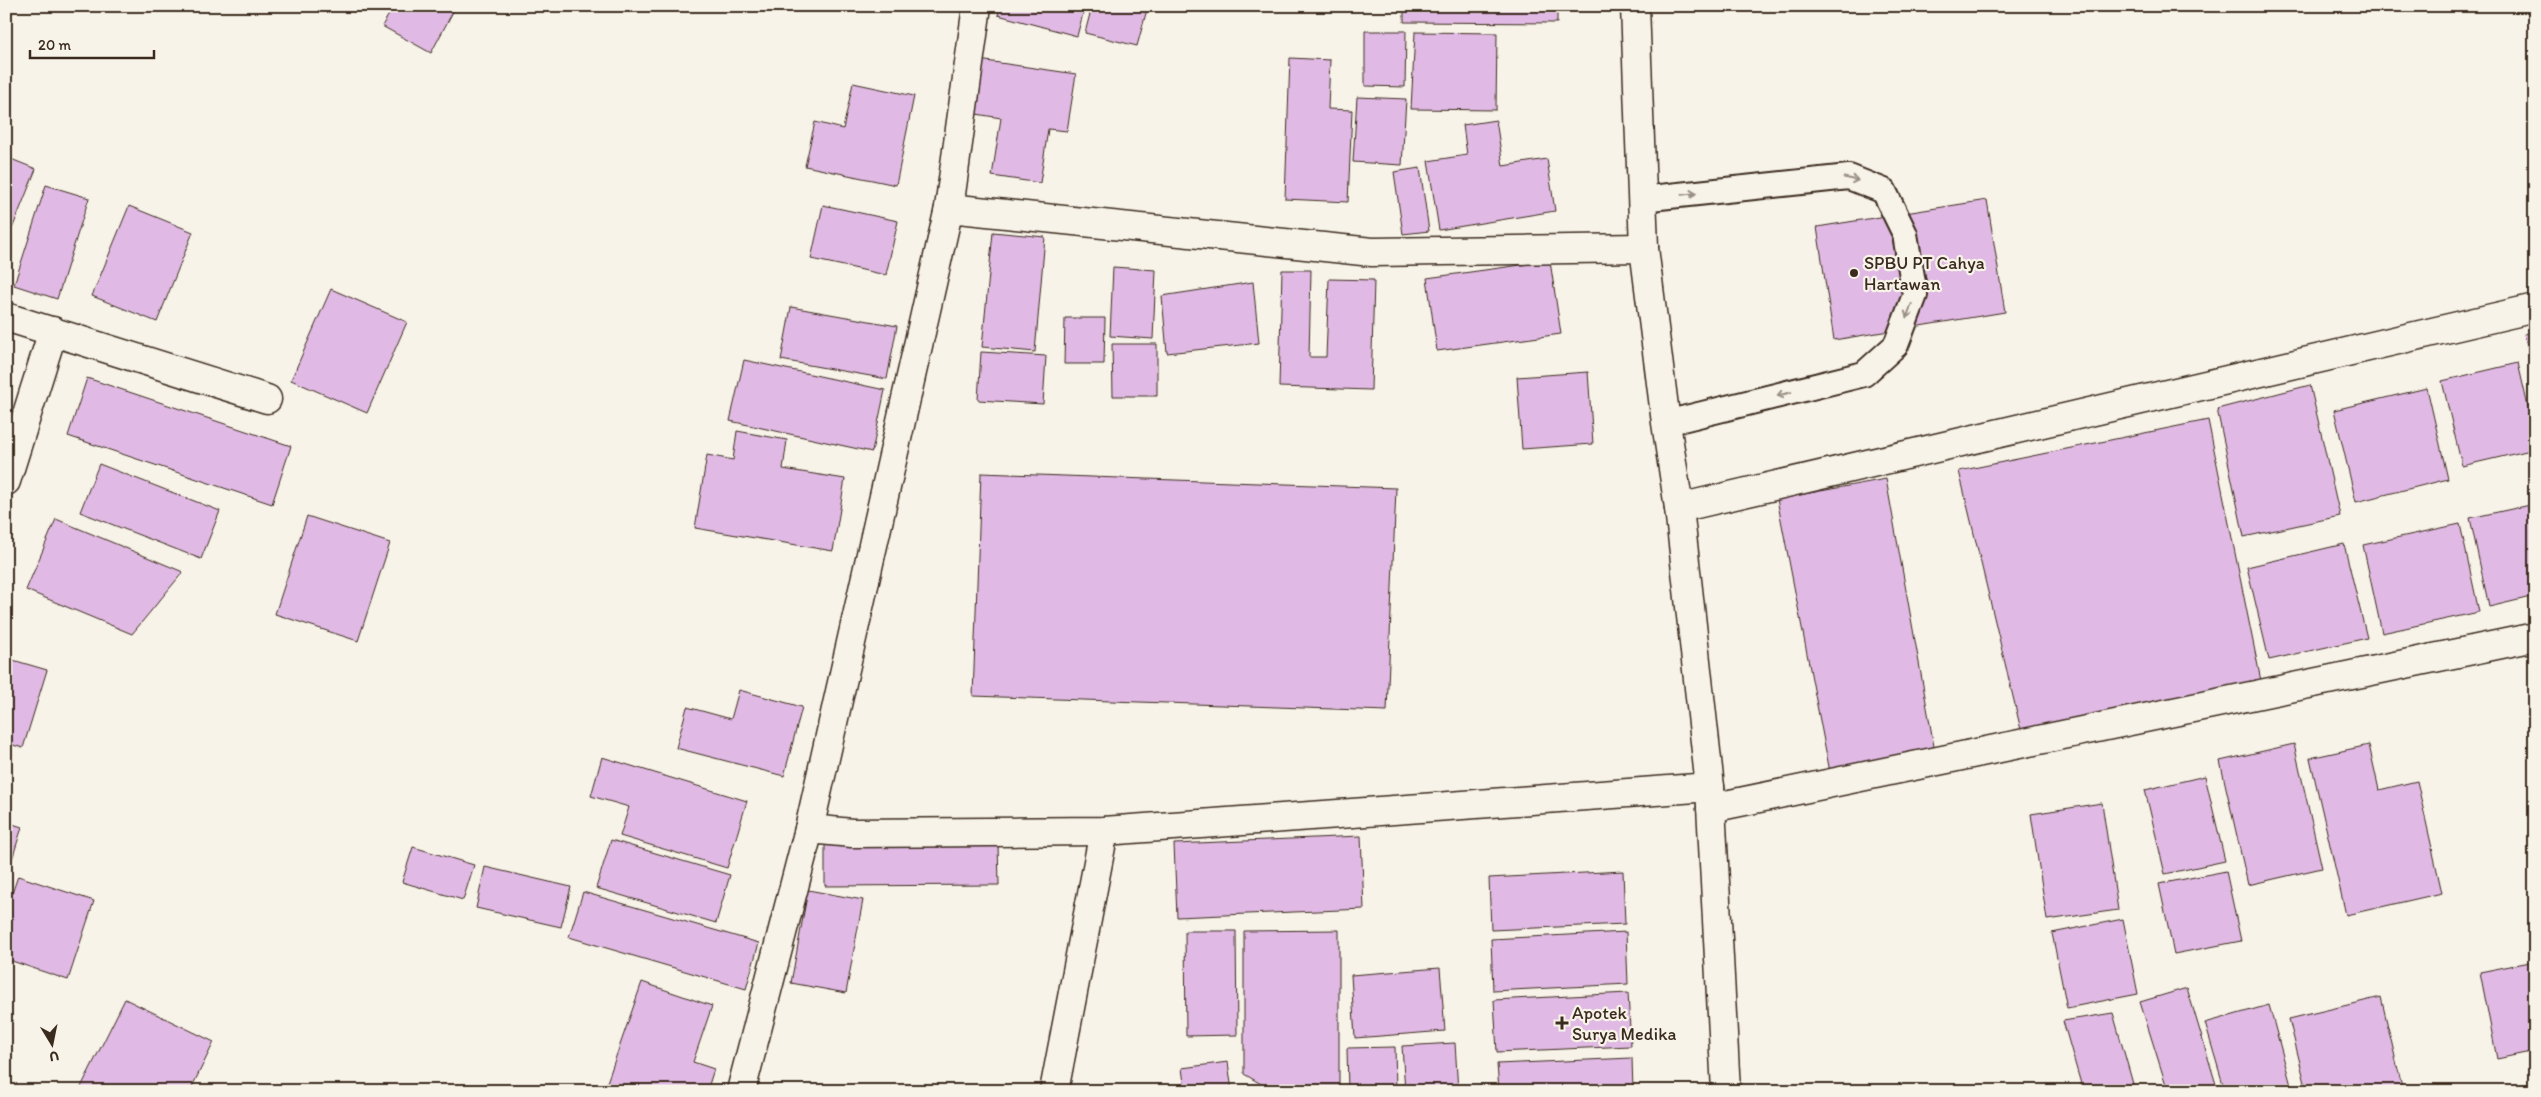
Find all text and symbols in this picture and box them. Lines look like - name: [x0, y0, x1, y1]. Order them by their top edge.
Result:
- scale bar: [30, 28, 154, 60]
- text: 20 m: [38, 36, 72, 54]
- one-way arrow: [1842, 175, 1858, 184]
- one-way arrow: [1681, 189, 1697, 199]
- place label: SPBU PT Cahya Hartawan: [1864, 252, 1985, 295]
- marker: SPBU PT Cahya Hartawan: [1848, 267, 1860, 279]
- one-way arrow: [1904, 303, 1913, 318]
- one-way arrow: [1776, 390, 1792, 399]
- place label: Apotek Surya Medika: [1572, 1002, 1676, 1045]
- marker: Apotek Surya Medika: [1556, 1017, 1568, 1029]
- north arrow: [28, 1020, 78, 1070]
- text: U: [48, 1047, 60, 1065]

